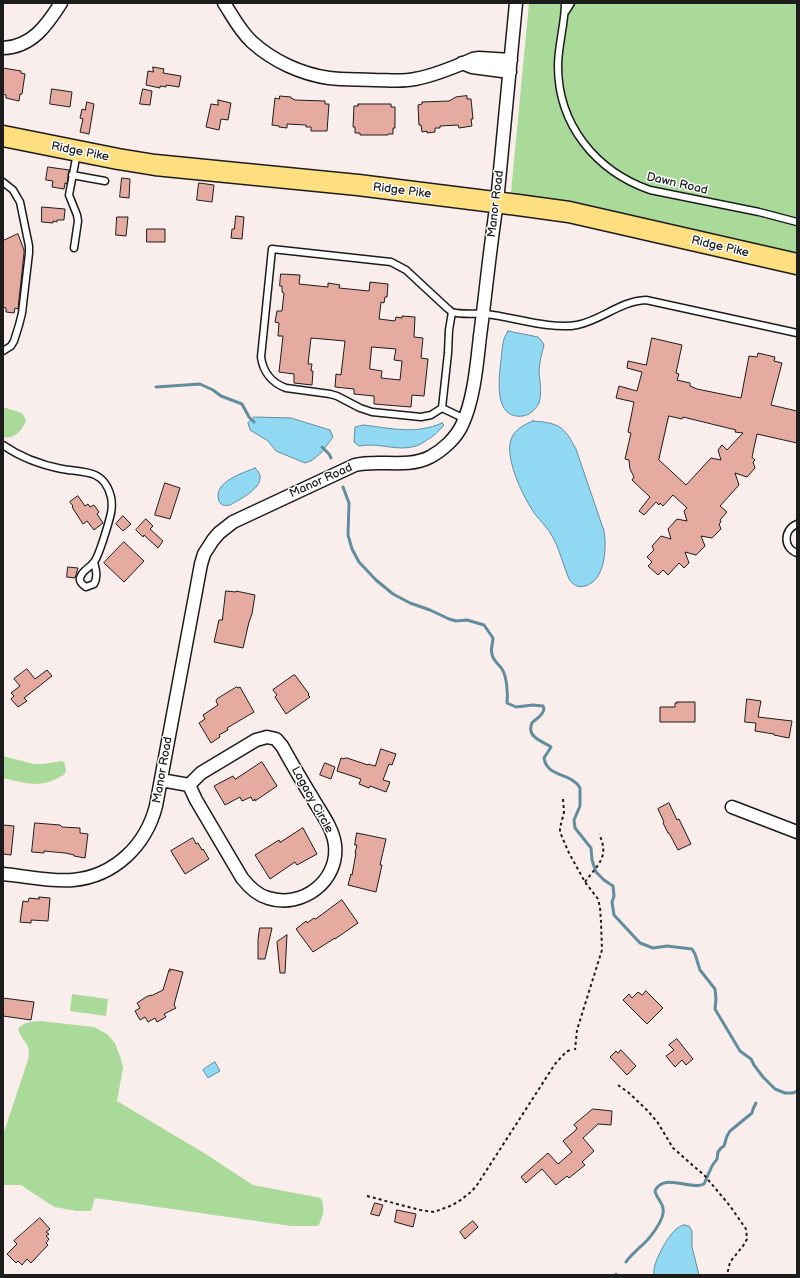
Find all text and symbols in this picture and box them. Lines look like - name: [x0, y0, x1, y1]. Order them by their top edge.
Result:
- street label: Ridge Pike: [50, 139, 110, 165]
- street label: Manor Road: [485, 170, 507, 238]
- street label: Dawn Road: [645, 170, 709, 198]
- street label: Ridge Pike: [372, 180, 432, 202]
- street label: Ridge Pike: [690, 233, 750, 261]
- street label: Manor Road: [287, 461, 355, 501]
- street label: Manor Road: [150, 736, 176, 804]
- street label: Lagacy Circle: [288, 764, 336, 836]

